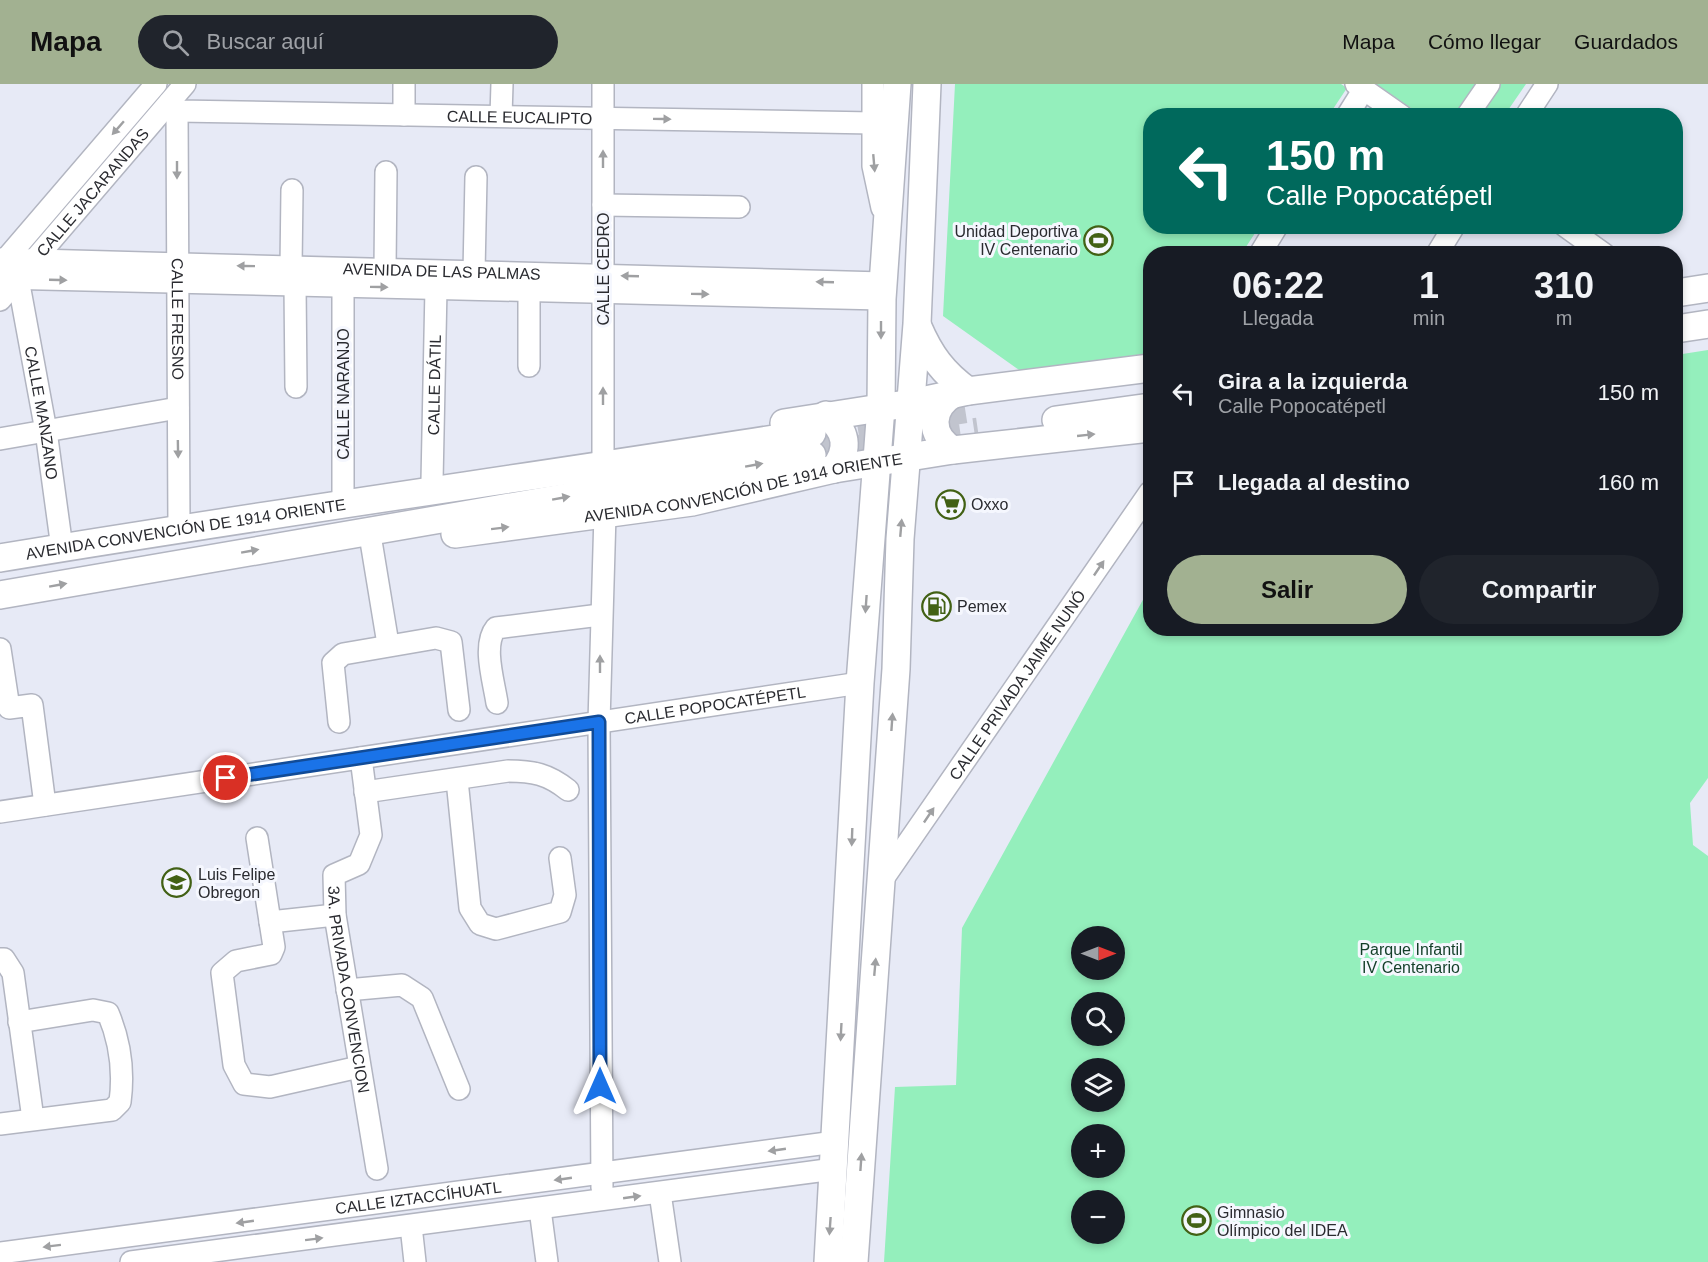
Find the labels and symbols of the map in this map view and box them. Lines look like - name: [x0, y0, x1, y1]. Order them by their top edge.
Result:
- street label: CALLE EUCALIPTO: [447, 107, 593, 127]
- one-way arrow: [652, 115, 671, 124]
- one-way arrow: [112, 120, 125, 135]
- street label: CALLE JACARANDAS: [33, 125, 152, 259]
- one-way arrow: [598, 150, 608, 169]
- one-way arrow: [869, 154, 879, 173]
- one-way arrow: [172, 160, 182, 179]
- street label: CALLE CEDRO: [595, 213, 612, 325]
- place label: Unidad Deportiva IV Centenario: [954, 223, 1078, 258]
- sports icon: Unidad Deportiva IV Centenario: [1083, 224, 1115, 256]
- street label: CALLE FRESNO: [169, 258, 187, 380]
- street label: AVENIDA DE LAS PALMAS: [343, 260, 541, 282]
- one-way arrow: [237, 261, 256, 271]
- one-way arrow: [620, 272, 639, 281]
- one-way arrow: [49, 275, 68, 285]
- one-way arrow: [815, 277, 834, 286]
- one-way arrow: [370, 282, 389, 292]
- one-way arrow: [691, 290, 710, 299]
- one-way arrow: [876, 321, 886, 340]
- street label: CALLE NARANJO: [335, 328, 352, 460]
- street label: CALLE DÁTIL: [424, 334, 444, 435]
- street label: CALLE MANZANO: [22, 345, 61, 481]
- one-way arrow: [598, 387, 608, 406]
- one-way arrow: [1076, 430, 1095, 440]
- one-way arrow: [173, 439, 183, 458]
- street label: AVENIDA CONVENCIÓN DE 1914 ORIENTE: [583, 450, 903, 525]
- one-way arrow: [744, 460, 763, 469]
- supermarket icon: Oxxo: [934, 488, 966, 520]
- one-way arrow: [552, 493, 571, 502]
- street label: AVENIDA CONVENCIÓN DE 1914 ORIENTE: [24, 495, 347, 562]
- place label: Oxxo: [971, 496, 1008, 513]
- one-way arrow: [896, 518, 906, 537]
- one-way arrow: [490, 523, 509, 533]
- one-way arrow: [240, 547, 259, 556]
- one-way arrow: [1093, 560, 1105, 576]
- one-way arrow: [48, 580, 67, 589]
- street label: CALLE PRIVADA JAIME NUNÓ: [946, 586, 1088, 783]
- fuel station icon: Pemex: [920, 590, 952, 622]
- one-way arrow: [861, 595, 870, 614]
- place label: Pemex: [957, 598, 1007, 615]
- one-way arrow: [595, 654, 605, 673]
- street label: CALLE POPOCATÉPETL: [623, 683, 807, 727]
- one-way arrow: [887, 713, 897, 732]
- pin: [200, 752, 251, 803]
- one-way arrow: [923, 807, 934, 823]
- one-way arrow: [847, 828, 856, 847]
- place label: Luis Felipe Obregon: [198, 866, 275, 901]
- school or university icon: Luis Felipe Obregon: [161, 867, 193, 899]
- street label: 3A. PRIVADA CONVENCION: [326, 886, 373, 1094]
- north arrow: [1071, 926, 1125, 980]
- park label: Parque Infantil IV Centenario: [1359, 941, 1463, 976]
- one-way arrow: [870, 958, 880, 977]
- one-way arrow: [837, 1022, 846, 1041]
- position arrow: [568, 1054, 632, 1118]
- one-way arrow: [768, 1146, 787, 1155]
- one-way arrow: [856, 1152, 866, 1171]
- one-way arrow: [554, 1175, 573, 1184]
- street label: CALLE IZTACCÍHUATL: [334, 1178, 503, 1217]
- one-way arrow: [623, 1192, 642, 1201]
- place label: Gimnasio Olímpico del IDEA: [1217, 1204, 1348, 1239]
- sports icon: Gimnasio Olímpico del IDEA: [1180, 1205, 1212, 1237]
- one-way arrow: [825, 1217, 835, 1236]
- one-way arrow: [235, 1218, 254, 1227]
- one-way arrow: [305, 1234, 324, 1244]
- one-way arrow: [42, 1242, 61, 1251]

